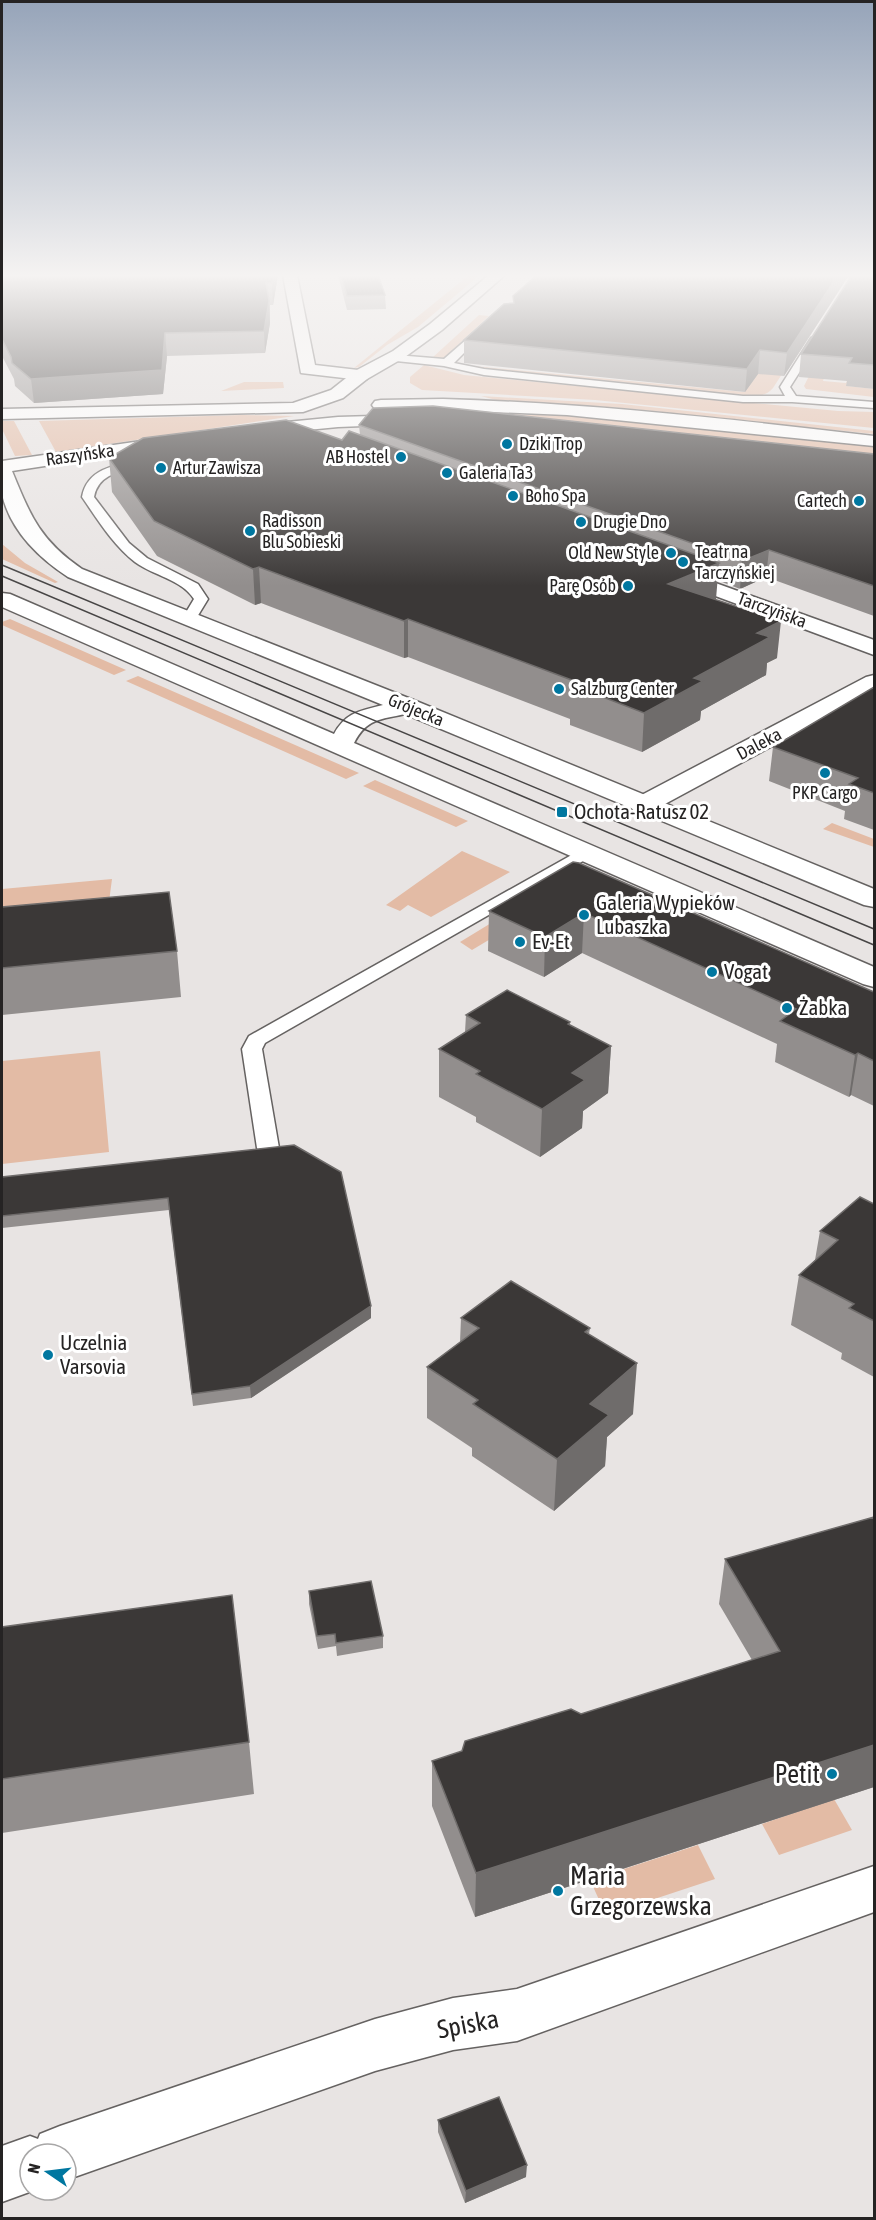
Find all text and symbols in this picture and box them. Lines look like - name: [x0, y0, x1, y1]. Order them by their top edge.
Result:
- place label: Dziki Trop: [519, 433, 583, 454]
- marker: Dziki Trop: [500, 437, 514, 451]
- street label: Raszyńska: [44, 439, 116, 470]
- place label: AB Hostel: [326, 446, 389, 467]
- marker: AB Hostel: [394, 450, 408, 464]
- place label: Artur Zawisza: [173, 457, 261, 478]
- marker: Artur Zawisza: [154, 461, 168, 475]
- place label: Galeria Ta3: [459, 462, 533, 483]
- marker: Galeria Ta3: [440, 466, 454, 480]
- place label: Boho Spa: [525, 485, 586, 506]
- marker: Boho Spa: [506, 489, 520, 503]
- place label: Cartech: [797, 490, 847, 511]
- marker: Cartech: [852, 494, 866, 508]
- place label: Radisson Blu Sobieski: [262, 510, 341, 552]
- place label: Drugie Dno: [593, 511, 667, 532]
- marker: Drugie Dno: [574, 515, 588, 529]
- marker: Radisson Blu Sobieski: [243, 524, 257, 538]
- place label: Teatr na Tarczyńskiej: [695, 541, 775, 583]
- place label: Old New Style: [568, 542, 659, 563]
- marker: Old New Style: [664, 546, 678, 560]
- marker: Teatr na Tarczyńskiej: [676, 555, 690, 569]
- place label: Parę Osób: [549, 575, 616, 596]
- marker: Parę Osób: [621, 579, 635, 593]
- street label: Tarczyńska: [735, 587, 810, 632]
- place label: Salzburg Center: [571, 678, 675, 699]
- marker: Salzburg Center: [552, 682, 566, 696]
- street label: Grójecka: [385, 689, 447, 730]
- street label: Daleka: [733, 723, 785, 764]
- marker: PKP Cargo: [818, 766, 832, 780]
- place label: PKP Cargo: [792, 782, 858, 803]
- place label: Ochota-Ratusz 02: [574, 799, 709, 823]
- marker: Ochota-Ratusz 02: [555, 805, 569, 819]
- place label: Galeria Wypieków Lubaszka: [596, 890, 735, 938]
- marker: Galeria Wypieków Lubaszka: [577, 908, 591, 922]
- place label: Ev-Et: [532, 929, 570, 953]
- marker: Ev-Et: [513, 935, 527, 949]
- place label: Vogat: [724, 959, 768, 983]
- marker: Vogat: [705, 965, 719, 979]
- place label: Żabka: [799, 995, 847, 1019]
- marker: Żabka: [780, 1001, 794, 1015]
- place label: Uczelnia Varsovia: [60, 1330, 127, 1378]
- marker: Uczelnia Varsovia: [41, 1348, 55, 1362]
- place label: Petit: [775, 1759, 820, 1789]
- marker: Petit: [825, 1767, 839, 1781]
- place label: Maria Grzegorzewska: [570, 1861, 712, 1921]
- marker: Maria Grzegorzewska: [551, 1884, 565, 1898]
- street label: Spiska: [435, 2003, 501, 2045]
- north arrow: [18, 2142, 78, 2202]
- text: N: [24, 2162, 43, 2175]

